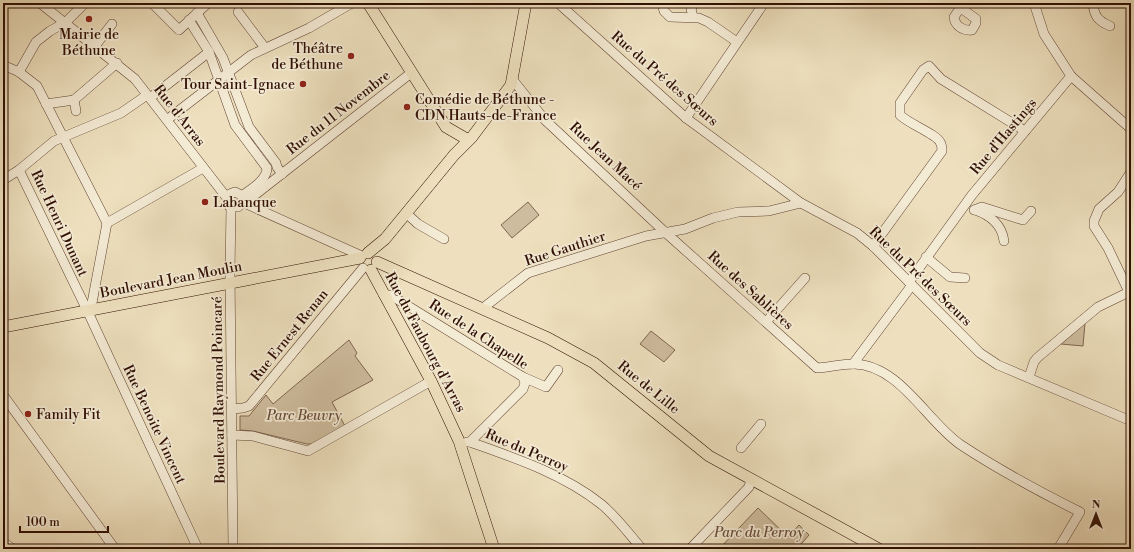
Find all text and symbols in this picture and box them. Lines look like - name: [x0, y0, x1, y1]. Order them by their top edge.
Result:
- marker: Mairie de Béthune: [84, 14, 94, 24]
- place label: Mairie de Béthune: [59, 26, 119, 60]
- street label: Rue du Pré des Sœurs: [607, 27, 722, 130]
- place label: Théâtre de Béthune: [271, 40, 343, 74]
- marker: Théâtre de Béthune: [346, 51, 356, 61]
- street label: Rue du 11 Novembre: [283, 67, 394, 159]
- place label: Tour Saint-Ignace: [181, 76, 295, 94]
- marker: Tour Saint-Ignace: [298, 79, 308, 89]
- street label: Rue d'Arras: [149, 81, 209, 150]
- place label: Comédie de Béthune - CDN Hauts-de-France: [415, 91, 557, 125]
- street label: Rue d'Hastings: [966, 95, 1041, 179]
- marker: Comédie de Béthune - CDN Hauts-de-France: [402, 102, 412, 112]
- street label: Rue Jean Macé: [565, 119, 645, 195]
- street label: Rue Henri Dunant: [26, 167, 92, 280]
- place label: Labanque: [213, 194, 276, 212]
- marker: Labanque: [200, 197, 210, 207]
- street label: Rue du Pré des Sœurs: [865, 223, 976, 330]
- street label: Rue Gauthier: [522, 227, 608, 271]
- street label: Rue des Sablières: [704, 247, 797, 334]
- street label: Boulevard Jean Moulin: [98, 257, 244, 303]
- street label: Rue du Faubourg d'Arras: [381, 269, 470, 416]
- street label: Rue Ernest Renan: [247, 285, 333, 385]
- street label: Boulevard Raymond Poincaré: [208, 296, 230, 485]
- street label: Rue de la Chapelle: [425, 296, 532, 374]
- street label: Rue de Lille: [614, 357, 683, 418]
- street label: Rue Benoite Vincent: [119, 362, 190, 487]
- place label: Family Fit: [36, 406, 101, 424]
- park label: Parc Beuvry: [265, 407, 342, 425]
- marker: Family Fit: [23, 409, 33, 419]
- street label: Rue du Perroy: [482, 425, 571, 477]
- north arrow: [1076, 494, 1116, 534]
- text: N: [1092, 498, 1101, 512]
- scale bar: [20, 508, 108, 534]
- text: 100 m: [26, 515, 60, 530]
- park label: Parc du Perroy: [713, 524, 805, 542]

